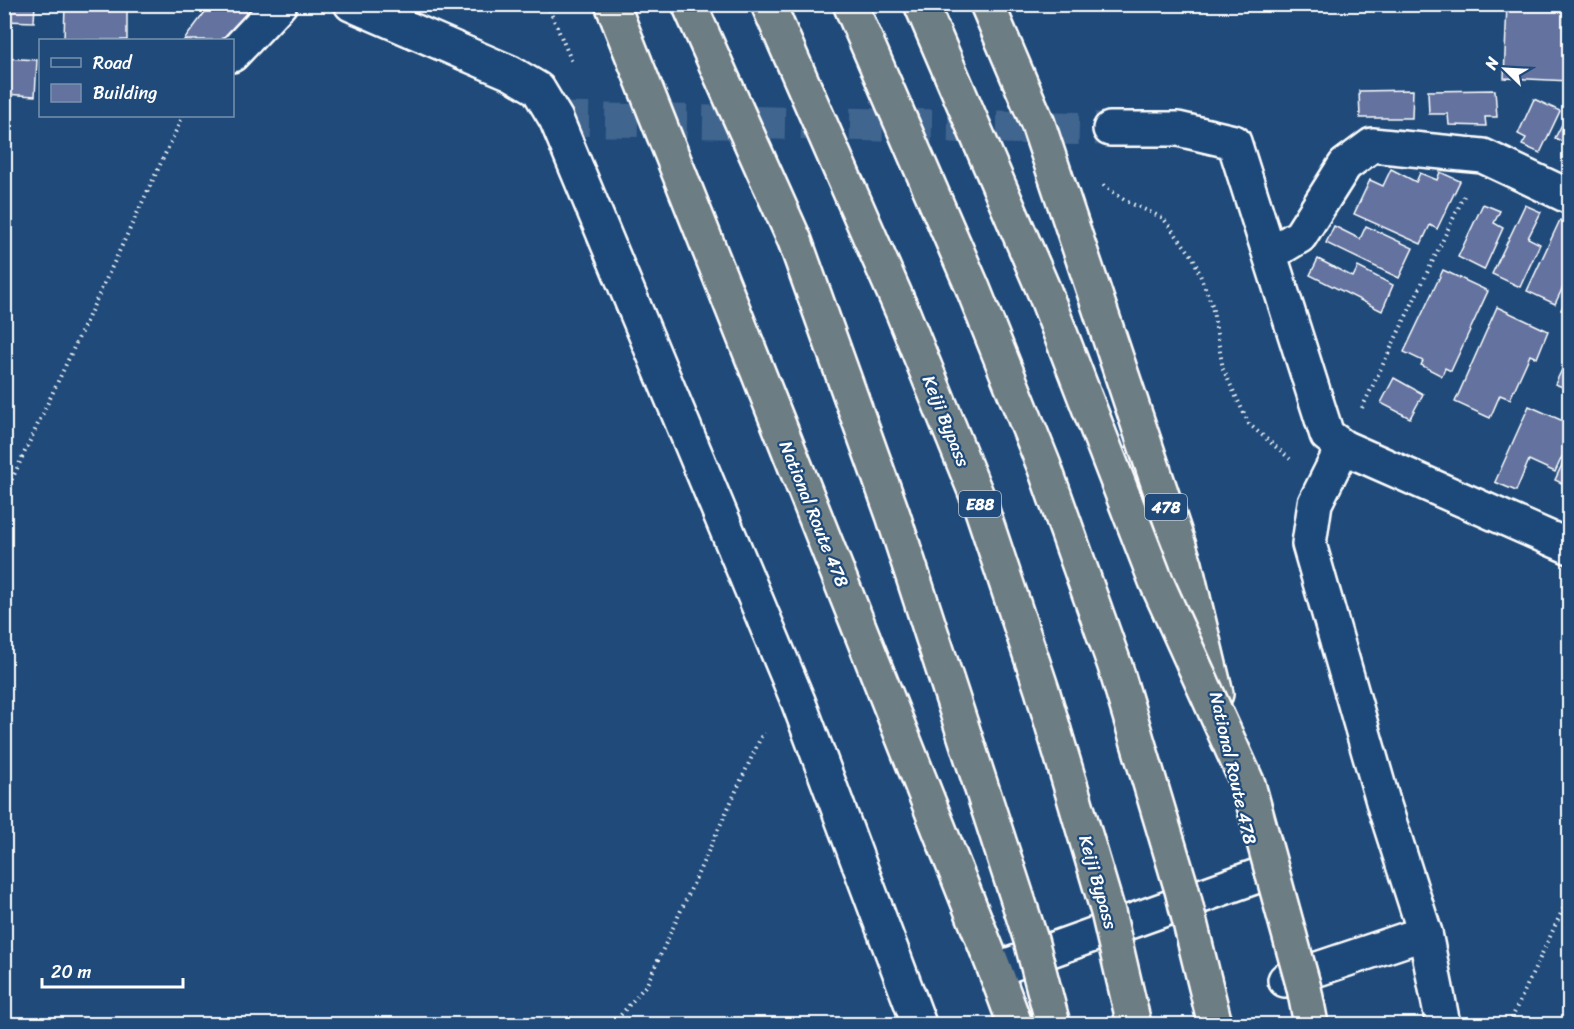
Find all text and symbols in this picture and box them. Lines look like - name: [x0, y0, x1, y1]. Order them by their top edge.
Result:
- legend: [39, 39, 234, 117]
- north arrow: [1475, 39, 1535, 99]
- text: Road: [93, 47, 133, 79]
- text: N: [1476, 51, 1508, 75]
- text: Building: [93, 77, 157, 109]
- street label: Keiji Bypass: [913, 370, 979, 472]
- street label: National Route 478: [770, 436, 858, 592]
- road number: E88: [959, 491, 1001, 517]
- road number: 478: [1145, 494, 1187, 520]
- street label: National Route 478: [1200, 689, 1266, 848]
- street label: Keiji Bypass: [1069, 831, 1127, 934]
- scale bar: [42, 951, 183, 989]
- text: 20 m: [51, 956, 91, 988]

